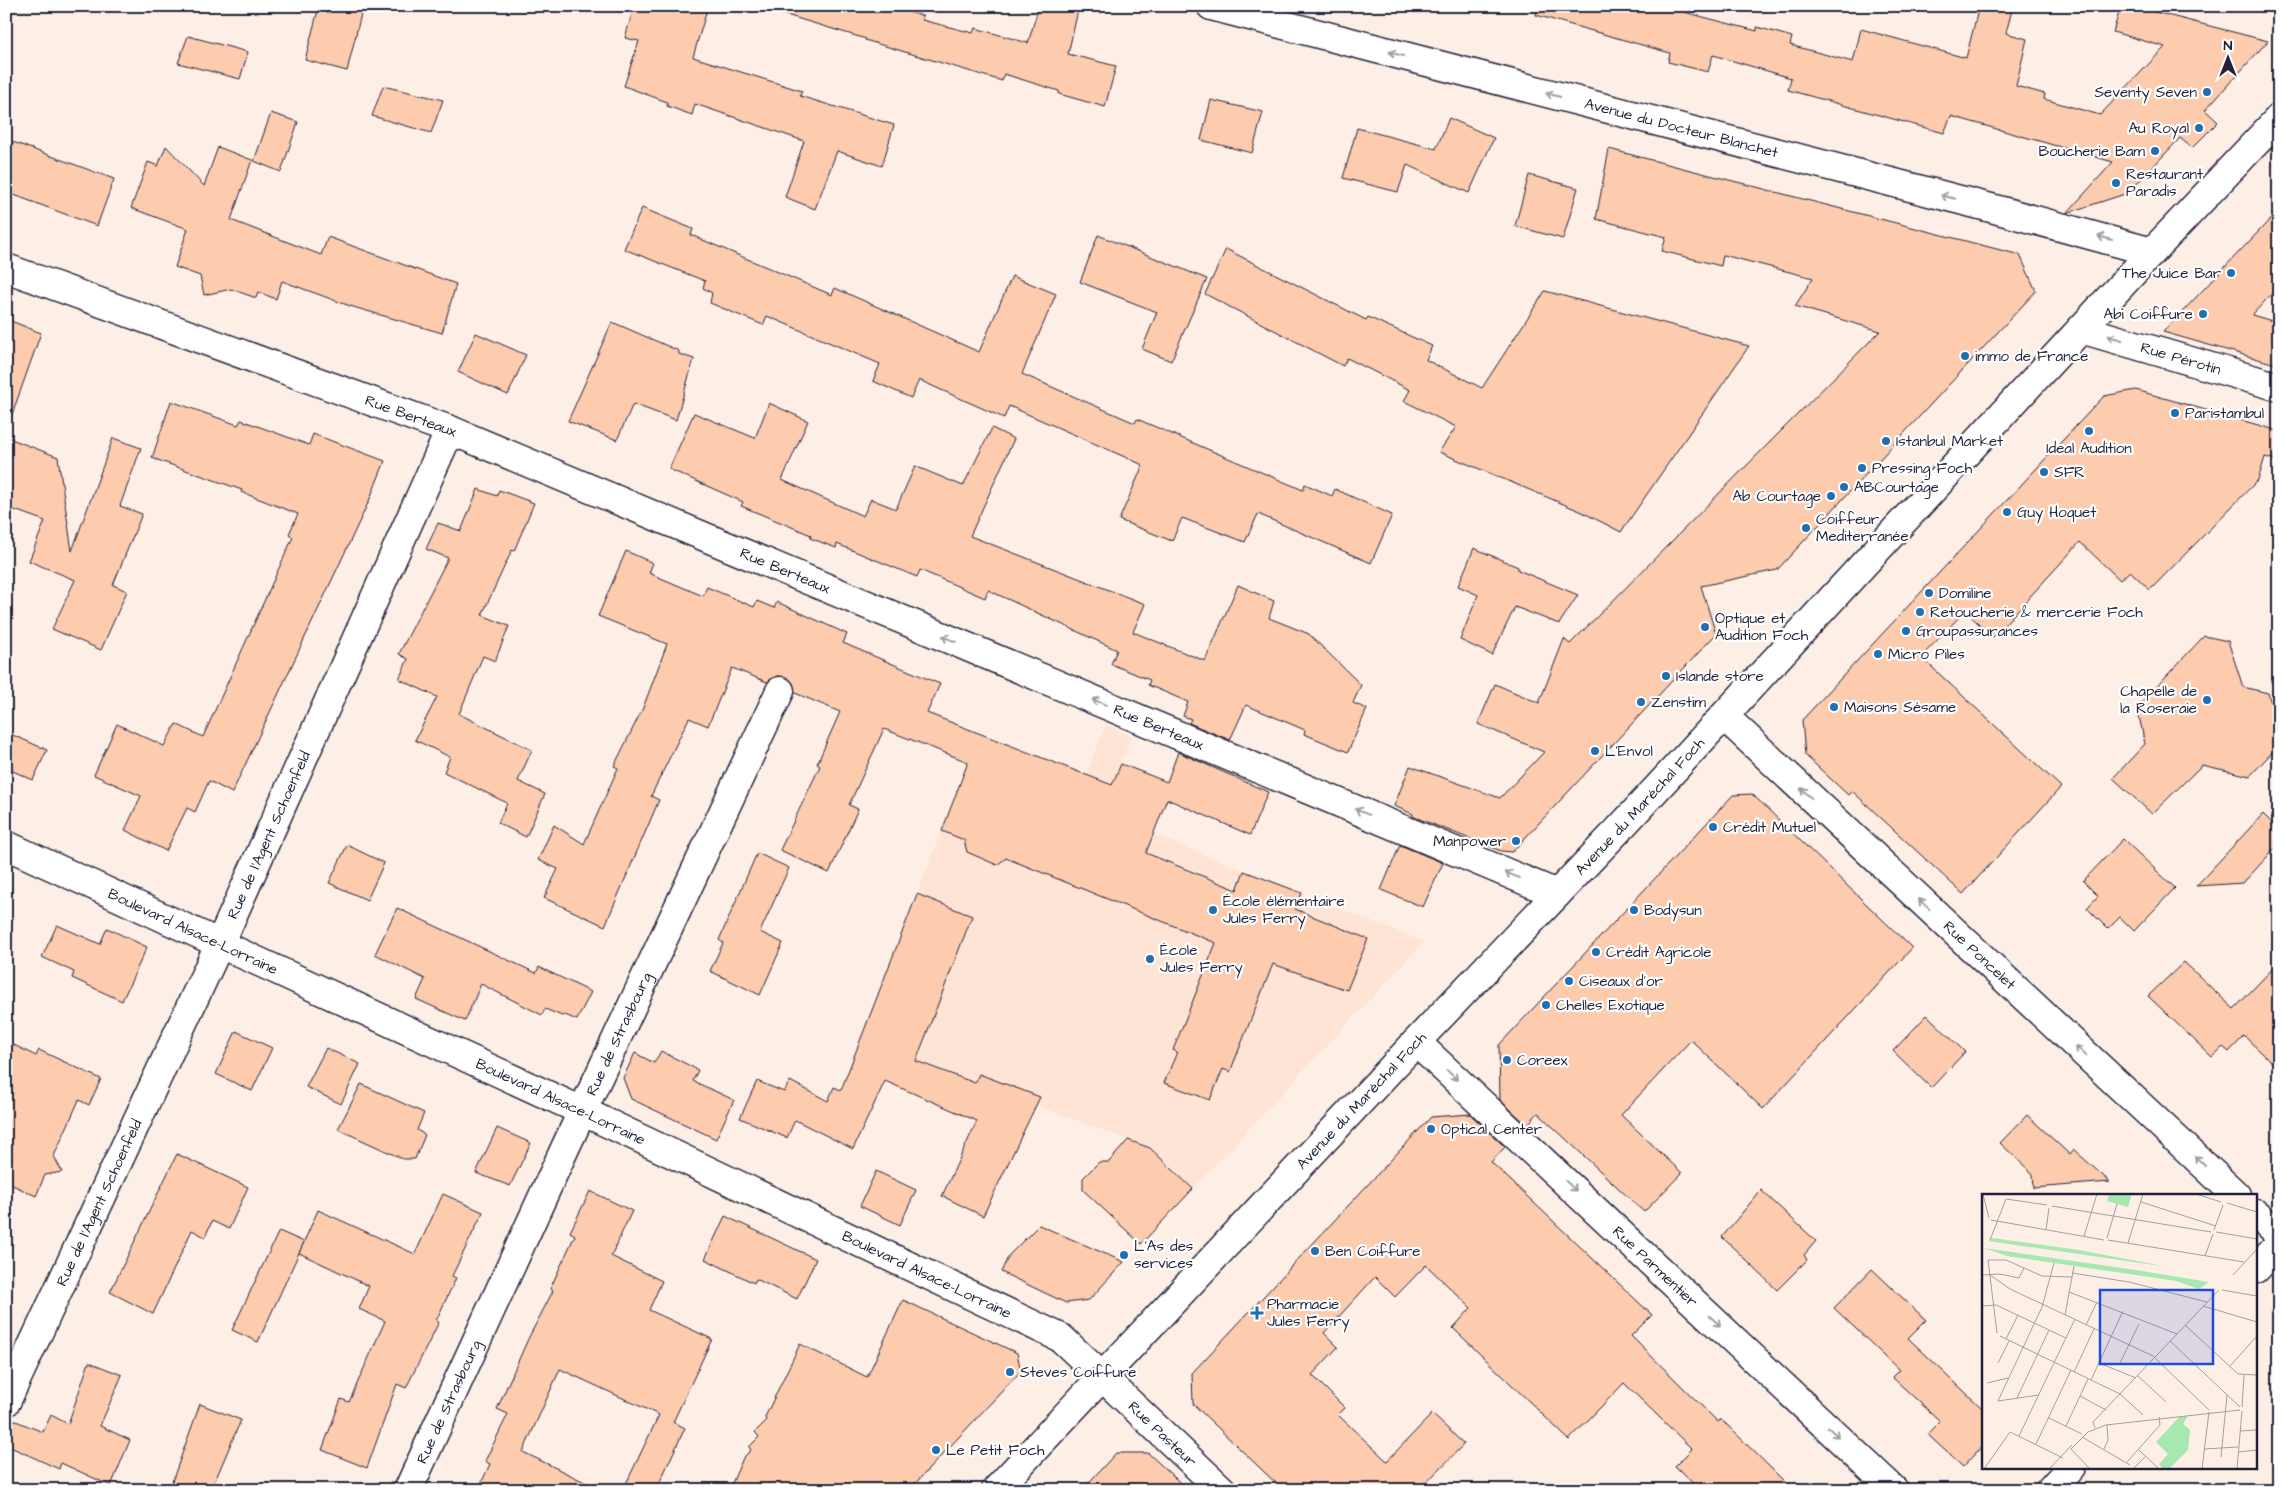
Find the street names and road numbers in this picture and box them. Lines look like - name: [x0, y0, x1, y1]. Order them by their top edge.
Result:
- street label: Avenue du Docteur Blanchet: [1582, 93, 1781, 163]
- street label: Rue Pérotin: [2138, 337, 2224, 380]
- street label: Rue Berteaux: [362, 389, 461, 443]
- street label: Rue Berteaux: [737, 542, 834, 599]
- street label: Rue Berteaux: [1110, 699, 1208, 756]
- street label: Avenue du Maréchal Foch: [1570, 732, 1710, 880]
- street label: Rue de l'Agent Schoenfeld: [222, 747, 316, 922]
- street label: Boulevard Alsace-Lorraine: [105, 883, 281, 980]
- street label: Rue Poncelet: [1939, 916, 2020, 994]
- street label: Rue de Strasbourg: [581, 969, 658, 1099]
- street label: Avenue du Maréchal Foch: [1292, 1027, 1431, 1174]
- street label: Boulevard Alsace-Lorraine: [472, 1053, 649, 1150]
- street label: Rue de l'Agent Schoenfeld: [51, 1115, 147, 1289]
- street label: Rue Parmentier: [1608, 1221, 1703, 1312]
- street label: Boulevard Alsace-Lorraine: [839, 1225, 1015, 1324]
- street label: Rue de Strasbourg: [411, 1336, 487, 1467]
- street label: Rue Pasteur: [1123, 1396, 1201, 1471]

